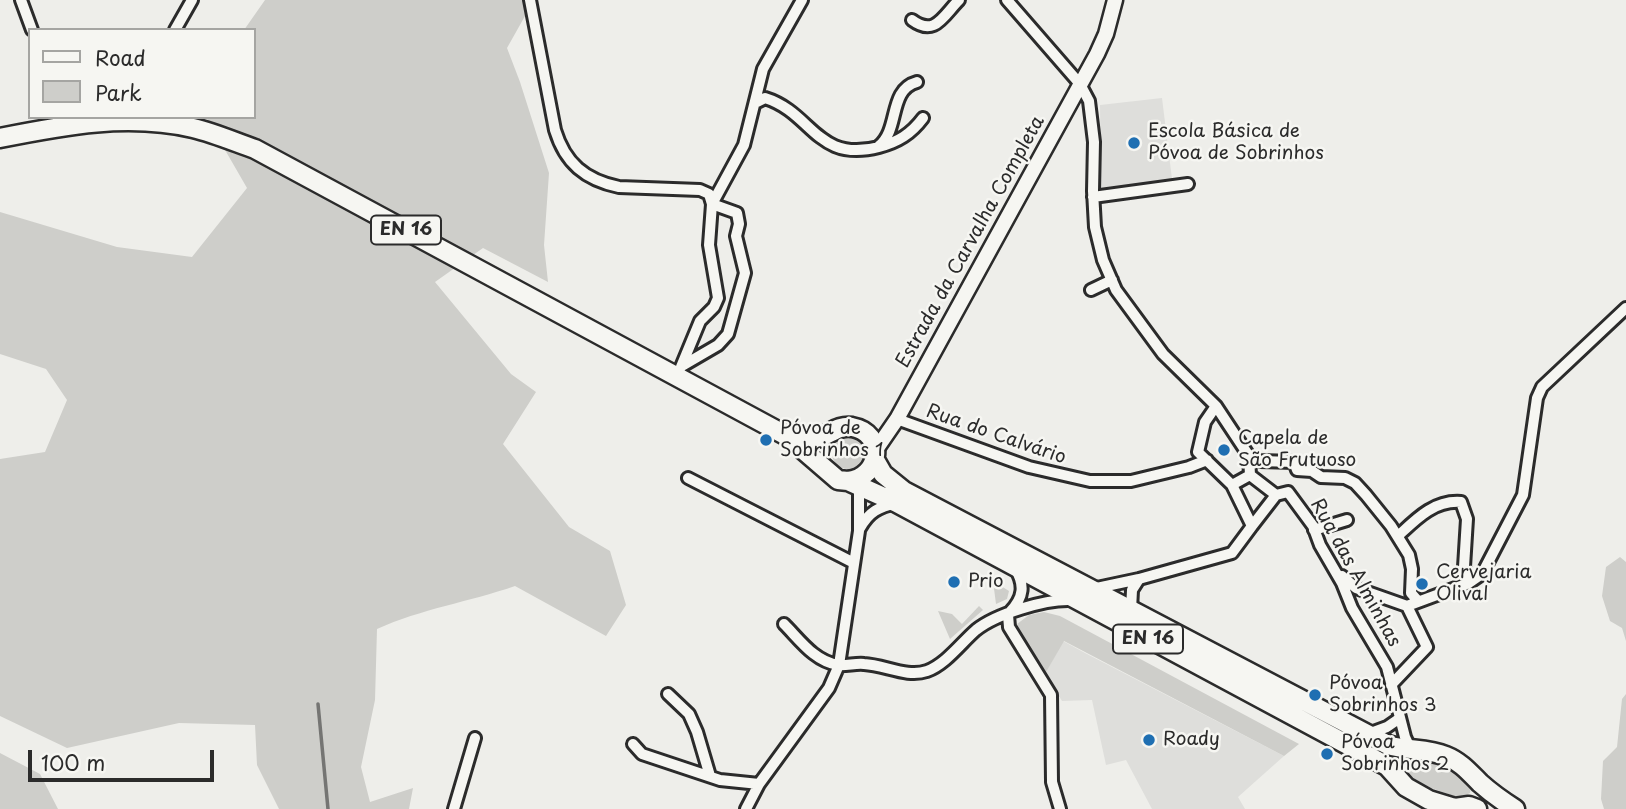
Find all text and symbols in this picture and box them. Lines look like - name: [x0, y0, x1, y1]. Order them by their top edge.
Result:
- legend: [28, 28, 256, 119]
- text: Road: [95, 41, 146, 73]
- text: Park: [95, 76, 142, 108]
- street label: Estrada da Carvalha Completa: [892, 112, 1050, 372]
- place label: Escola Básica de Póvoa de Sobrinhos: [1148, 121, 1324, 165]
- marker: Escola Básica de Póvoa de Sobrinhos: [1126, 135, 1142, 151]
- road number: EN 16: [371, 215, 441, 244]
- street label: Rua do Calvário: [923, 400, 1069, 470]
- place label: Póvoa de Sobrinhos 1: [780, 418, 884, 462]
- place label: Capela de São Frutuoso: [1238, 428, 1356, 472]
- marker: Póvoa de Sobrinhos 1: [758, 432, 774, 448]
- marker: Capela de São Frutuoso: [1216, 442, 1232, 458]
- street label: Rua das Alminhas: [1305, 495, 1405, 651]
- place label: Cervejaria Olival: [1436, 562, 1531, 606]
- place label: Prio: [968, 571, 1004, 593]
- marker: Prio: [946, 574, 962, 590]
- marker: Cervejaria Olival: [1414, 576, 1430, 592]
- road number: EN 16: [1113, 624, 1183, 654]
- place label: Póvoa Sobrinhos 3: [1329, 673, 1437, 717]
- marker: Póvoa Sobrinhos 3: [1307, 687, 1323, 703]
- place label: Roady: [1163, 729, 1220, 751]
- marker: Roady: [1141, 732, 1157, 748]
- place label: Póvoa Sobrinhos 2: [1341, 732, 1450, 776]
- scale bar: [32, 736, 217, 780]
- text: 100 m: [41, 746, 105, 778]
- marker: Póvoa Sobrinhos 2: [1319, 746, 1335, 762]

